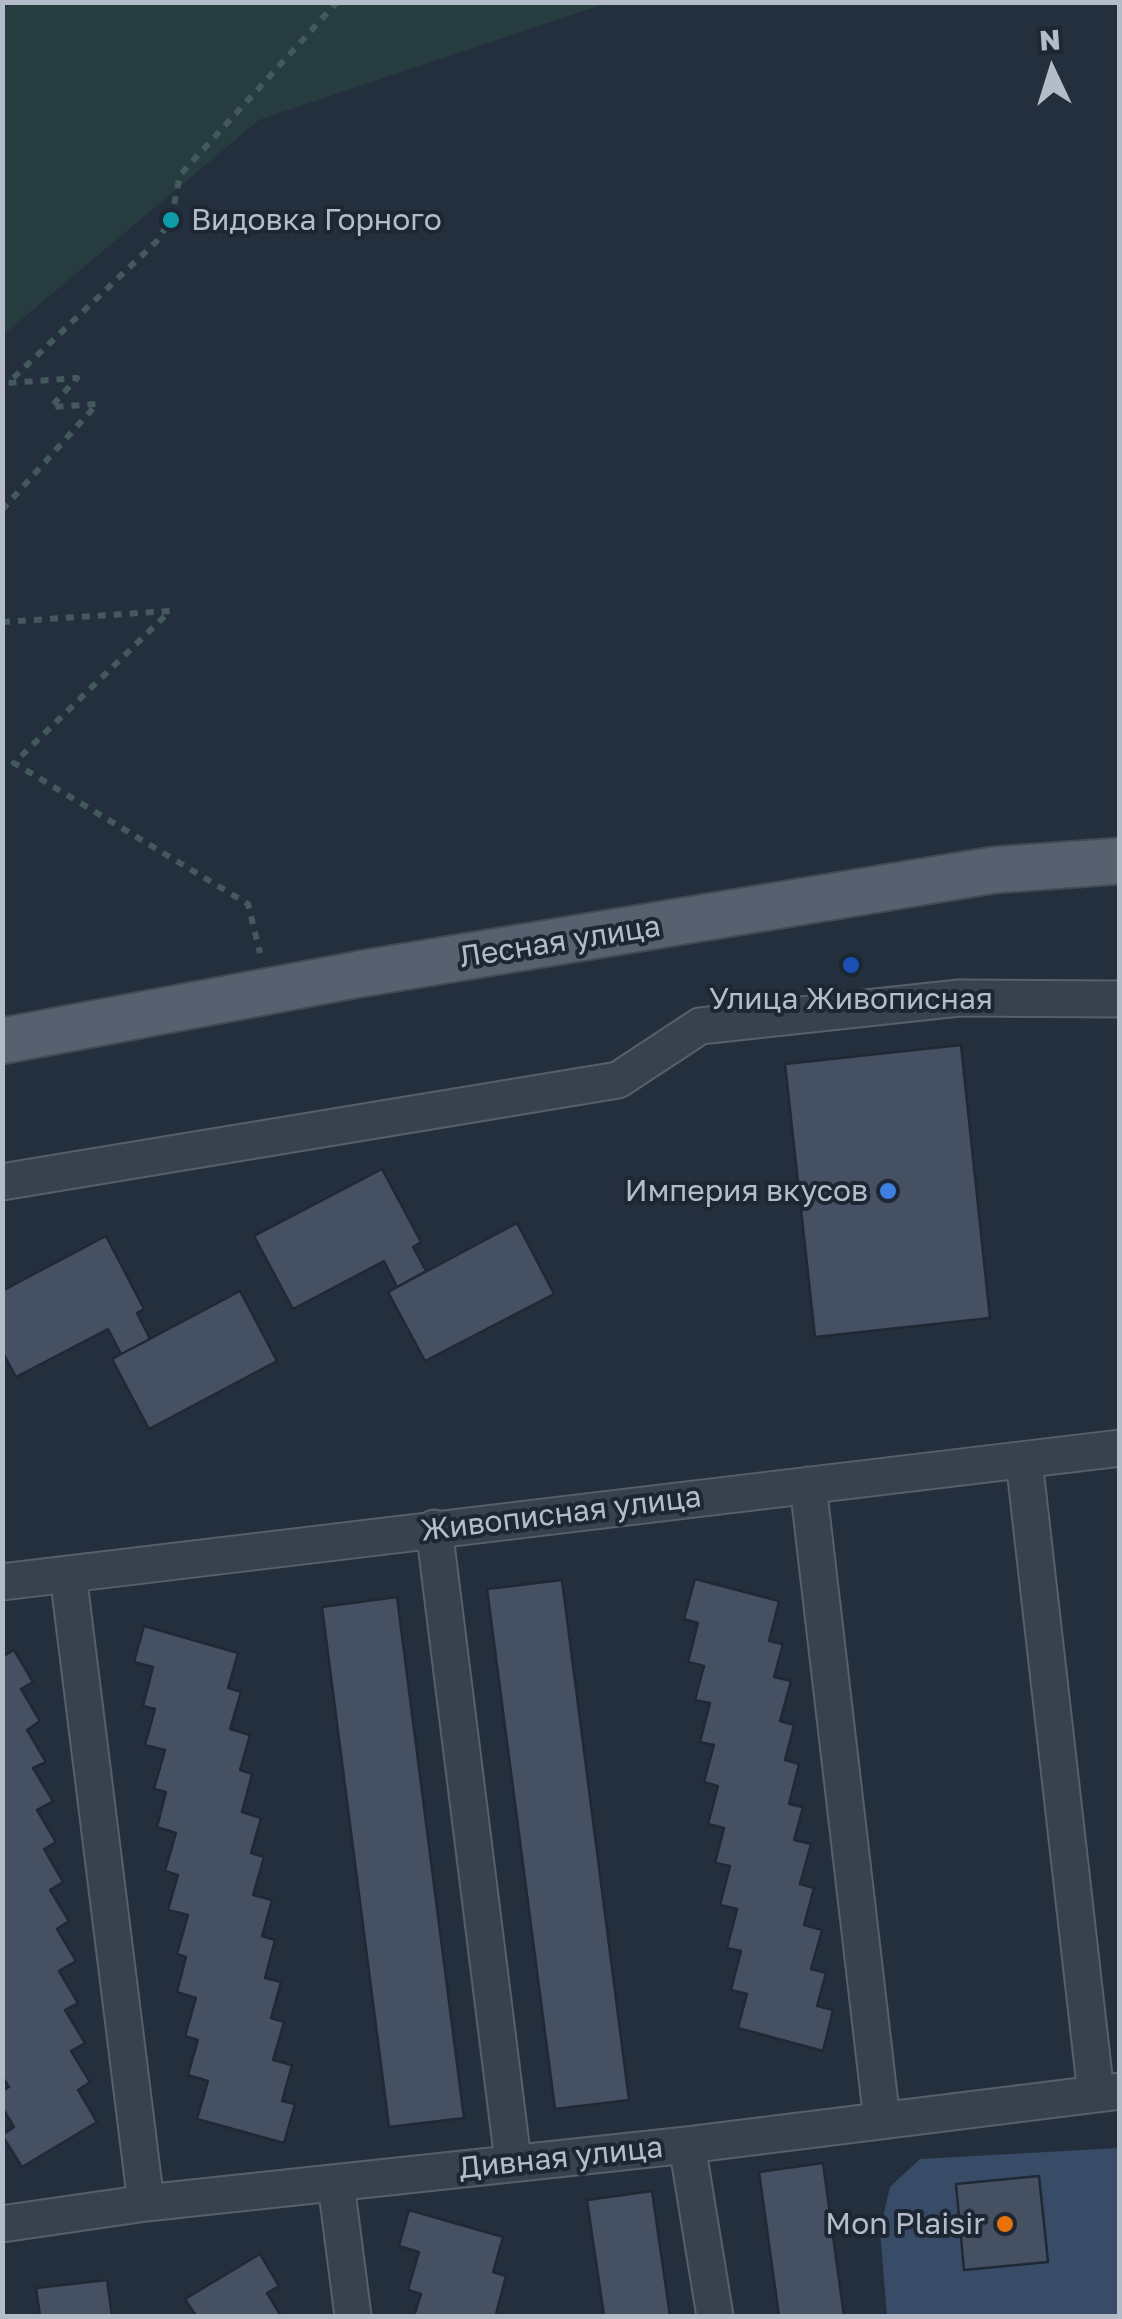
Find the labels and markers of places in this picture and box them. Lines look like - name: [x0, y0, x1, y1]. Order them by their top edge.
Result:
- place label: Видовка Горного: [191, 202, 442, 238]
- marker: Видовка Горного: [160, 209, 182, 231]
- marker: Улица Живописная: [840, 954, 862, 976]
- place label: Улица Живописная: [709, 981, 993, 1017]
- place label: Империя вкусов: [625, 1173, 868, 1209]
- marker: Империя вкусов: [877, 1180, 899, 1202]
- place label: Mon Plaisir: [825, 2206, 985, 2242]
- marker: Mon Plaisir: [994, 2213, 1016, 2235]

